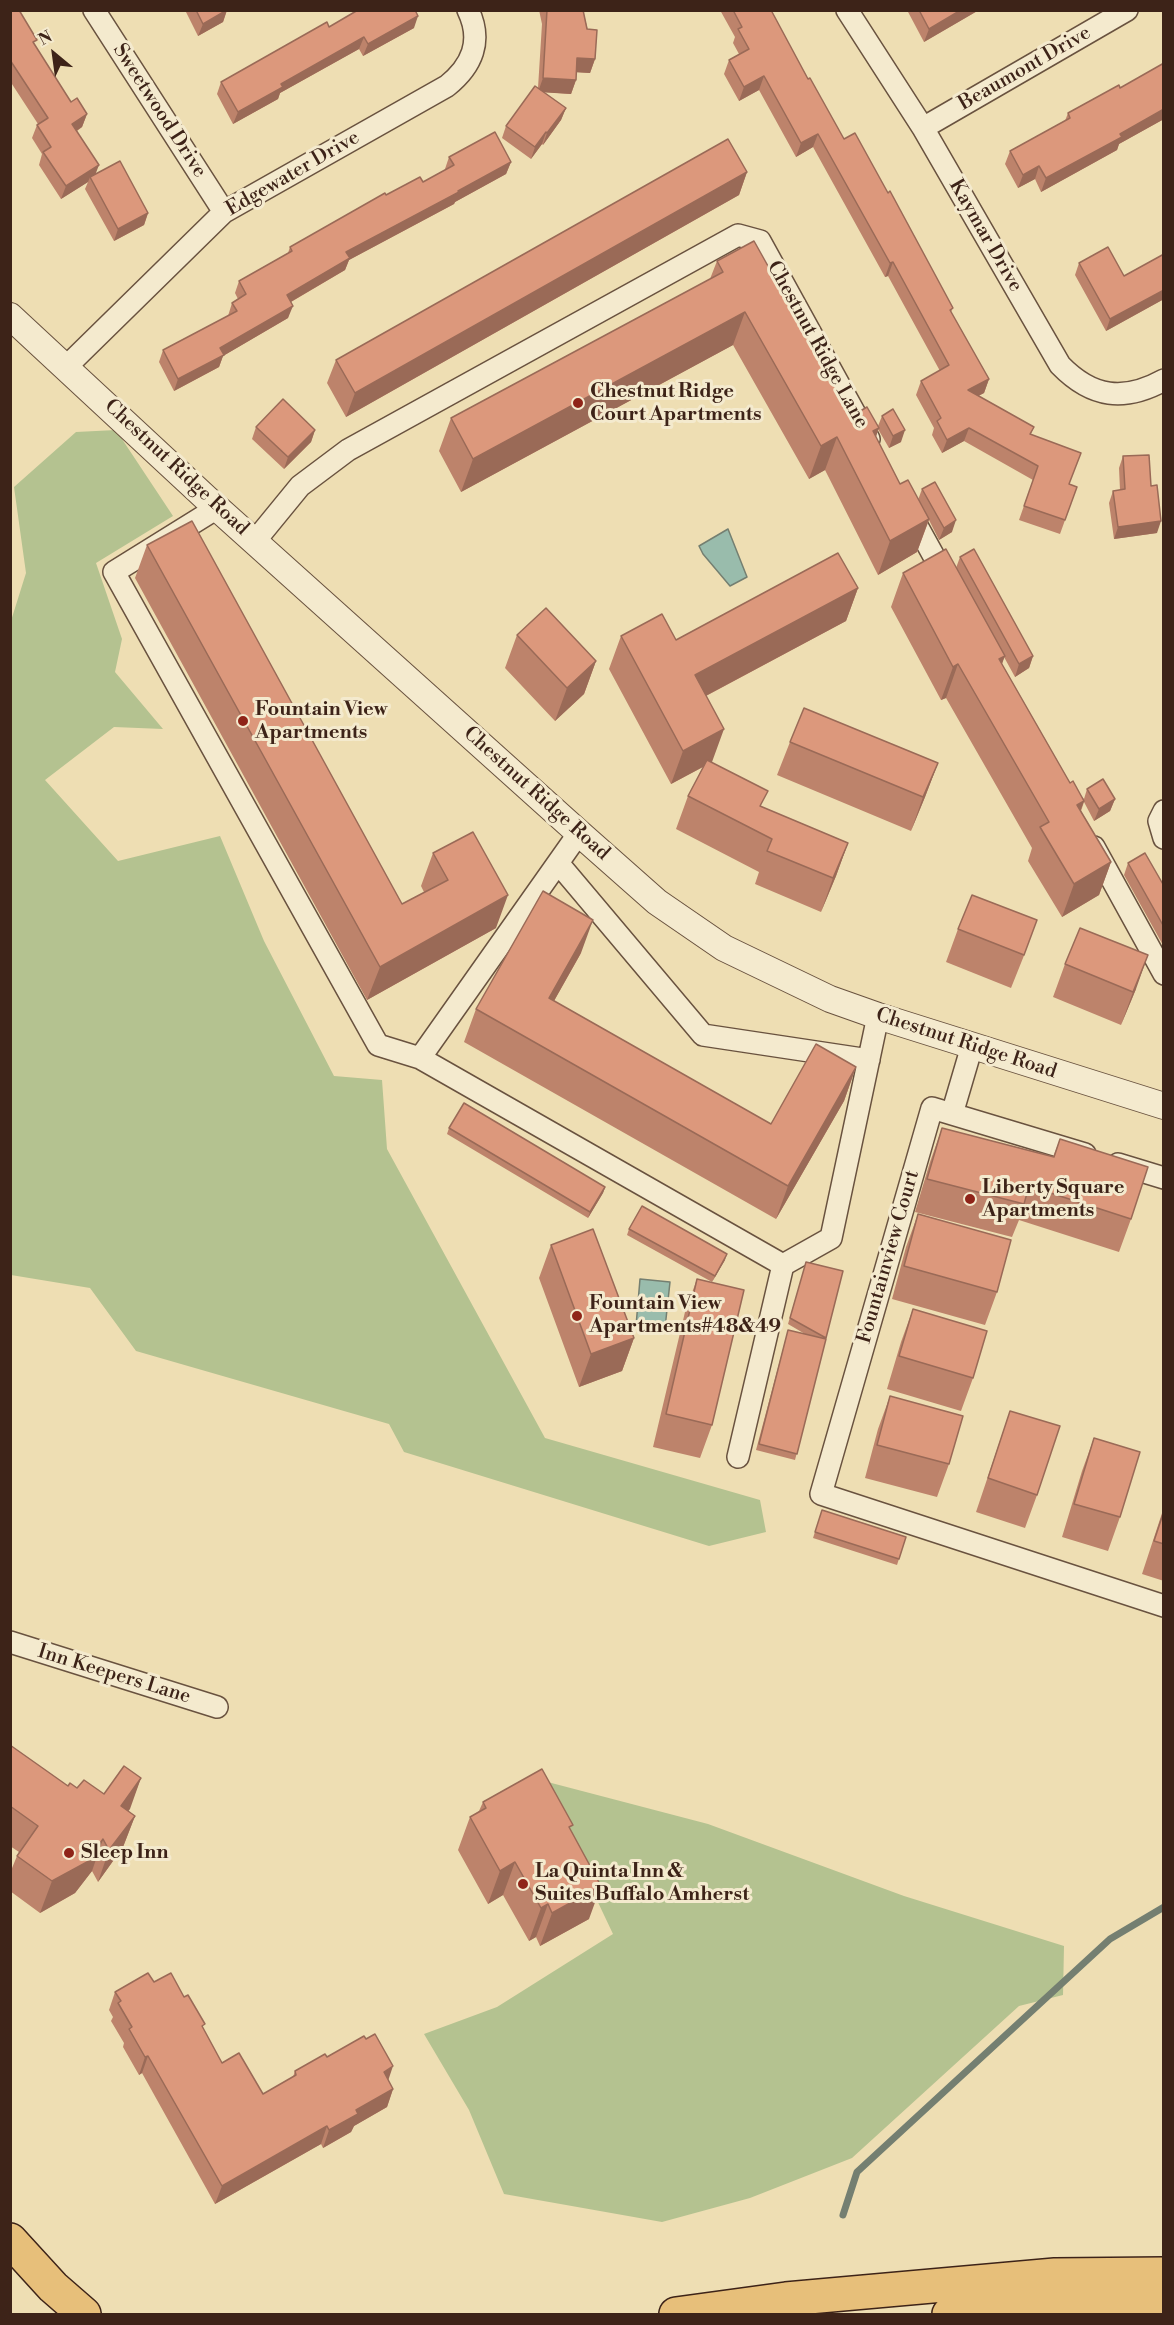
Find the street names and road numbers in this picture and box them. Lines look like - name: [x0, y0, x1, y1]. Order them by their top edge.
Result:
- street label: Beaumont Drive: [955, 21, 1095, 117]
- street label: Sweetwood Drive: [107, 40, 211, 182]
- street label: Edgewater Drive: [222, 126, 364, 222]
- street label: Kaymar Drive: [943, 175, 1027, 297]
- street label: Chestnut Ridge Lane: [761, 257, 873, 433]
- street label: Chestnut Ridge Road: [99, 395, 253, 541]
- street label: Chestnut Ridge Road: [458, 722, 614, 866]
- street label: Chestnut Ridge Road: [873, 1003, 1059, 1085]
- street label: Fountainview Court: [853, 1168, 925, 1346]
- street label: Inn Keepers Lane: [35, 1640, 193, 1710]

